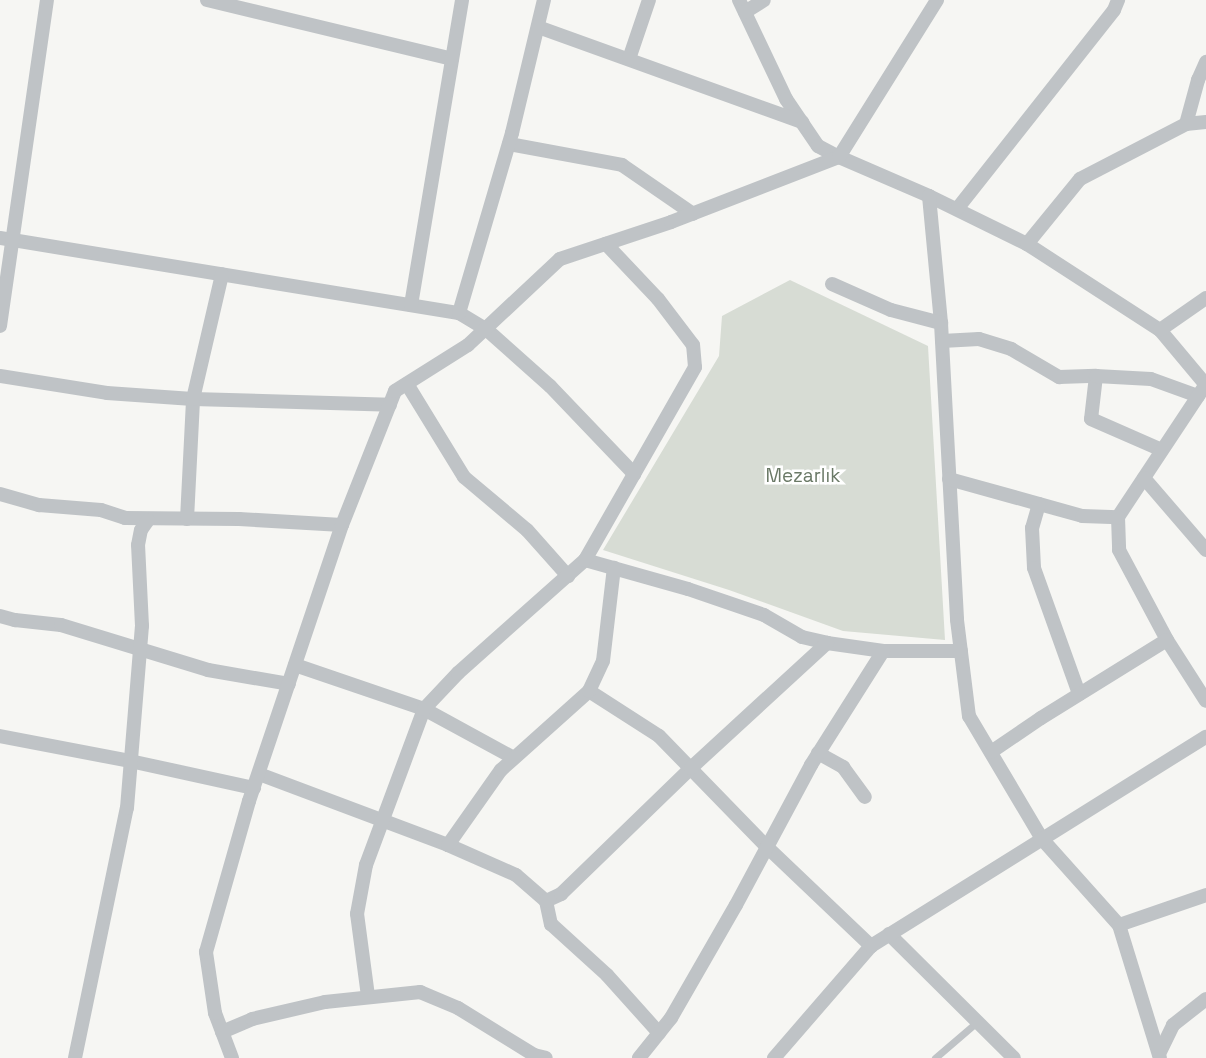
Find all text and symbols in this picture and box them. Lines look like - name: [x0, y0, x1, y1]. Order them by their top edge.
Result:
- park label: Mezarlık: [766, 465, 840, 487]

